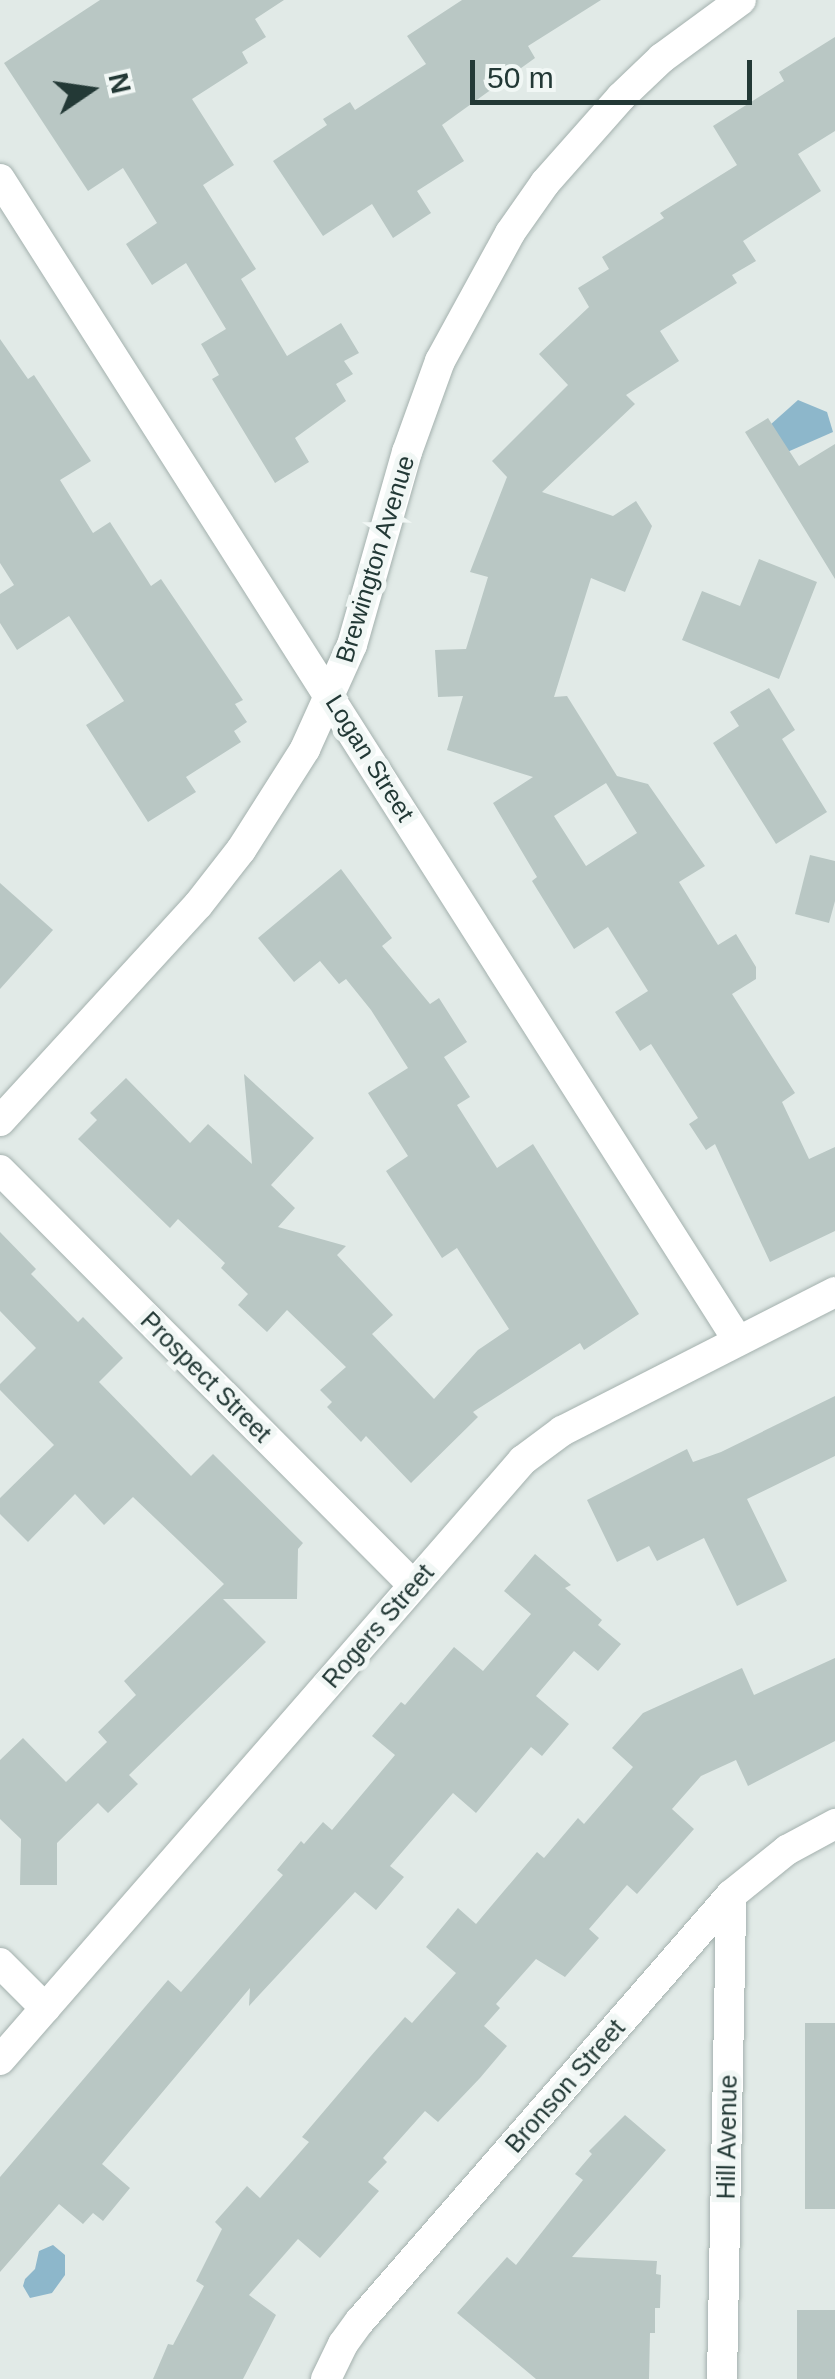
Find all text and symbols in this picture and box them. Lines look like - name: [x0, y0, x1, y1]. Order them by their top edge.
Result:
- north arrow: [40, 40, 140, 140]
- scale bar: [475, 40, 758, 102]
- text: 50 m: [487, 61, 554, 94]
- text: N: [102, 70, 137, 96]
- street label: Brewington Avenue: [329, 451, 421, 667]
- street label: Logan Street: [319, 689, 421, 827]
- street label: Prospect Street: [134, 1305, 278, 1449]
- street label: Rogers Street: [316, 1558, 440, 1694]
- street label: Bronson Street: [499, 2013, 631, 2159]
- street label: Hill Avenue: [711, 2074, 743, 2200]

